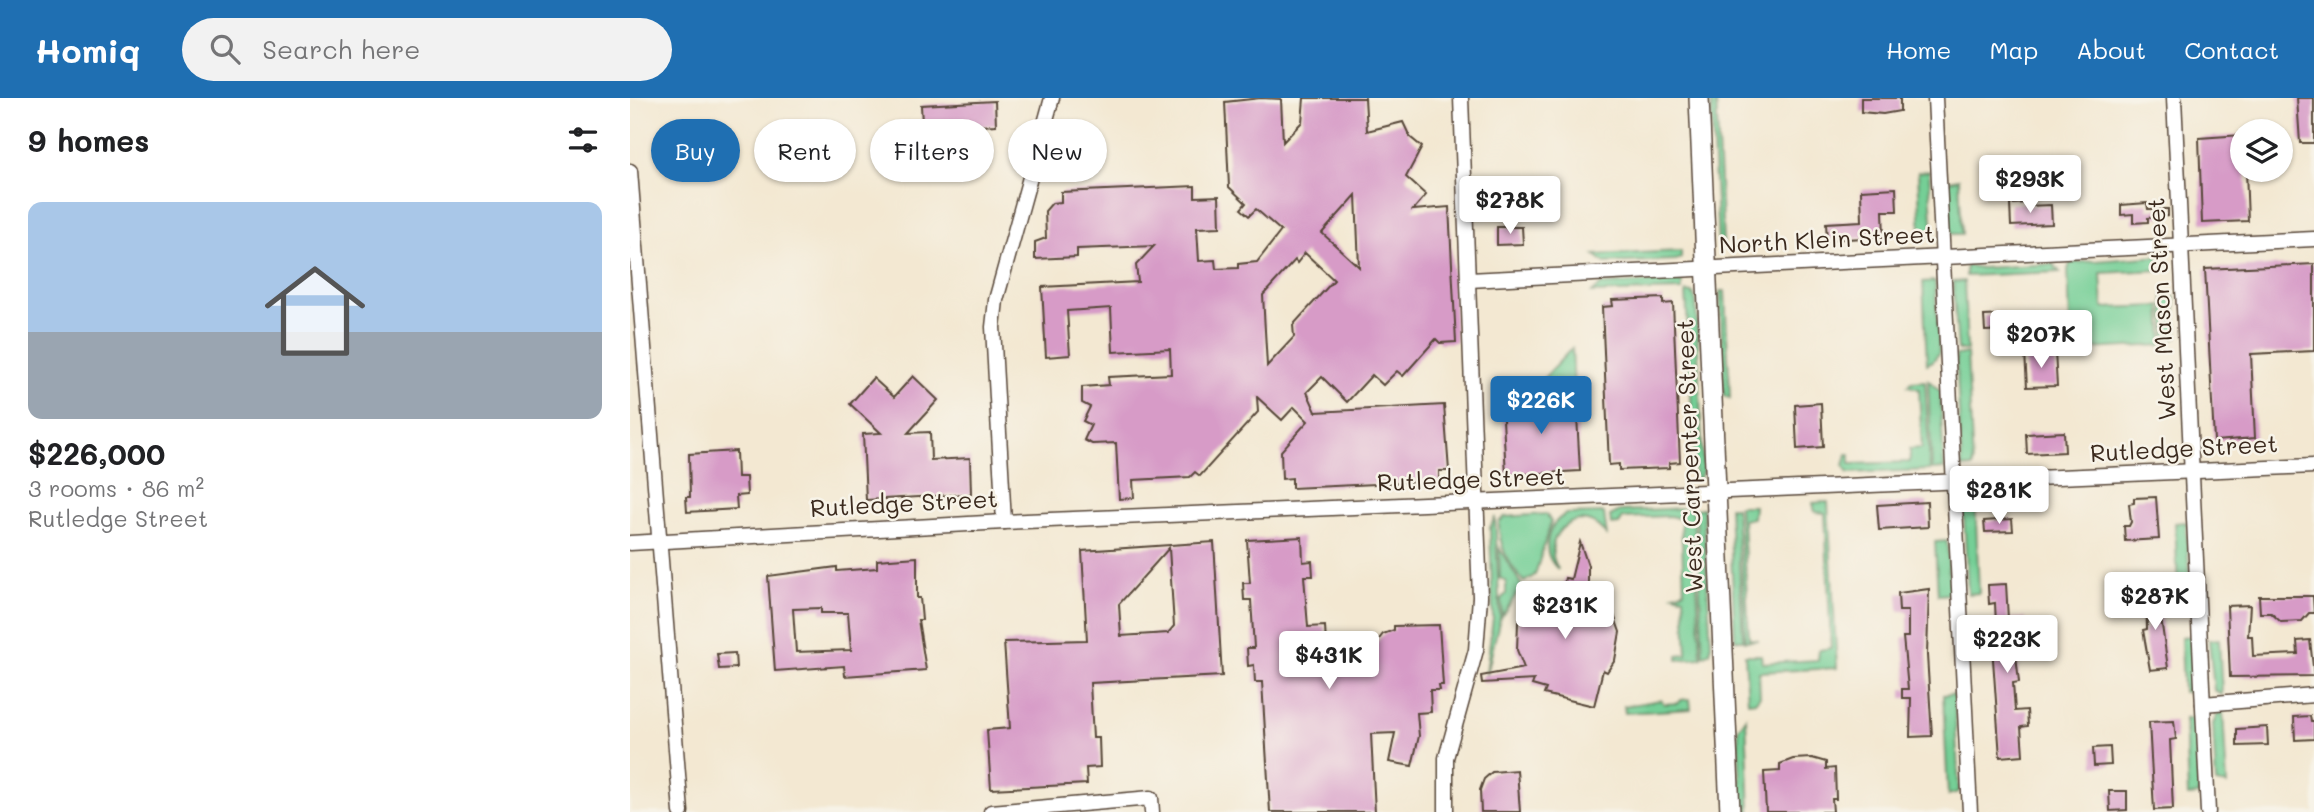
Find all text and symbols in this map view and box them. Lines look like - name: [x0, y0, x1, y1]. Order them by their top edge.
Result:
- search box: [182, 18, 672, 81]
- text: Homiq: [35, 28, 140, 71]
- icon: search: [206, 30, 244, 68]
- text: Search here: [262, 32, 420, 66]
- text: Home: [1886, 34, 1951, 65]
- text: Map: [1989, 34, 2038, 65]
- text: About: [2076, 34, 2146, 65]
- text: Contact: [2184, 34, 2279, 65]
- chip: Buy: [651, 119, 740, 182]
- chip: Rent: [754, 119, 856, 182]
- chip: Filters: [870, 119, 994, 182]
- chip: New: [1008, 119, 1107, 182]
- map controls: [2230, 119, 2293, 182]
- button: layers: [2230, 119, 2293, 182]
- text: 9 homes: [28, 120, 149, 160]
- icon: filters: [564, 121, 602, 159]
- pin: $293K: [1981, 156, 2079, 215]
- text: $293K: [1995, 163, 2065, 193]
- pin: $278K: [1461, 176, 1559, 236]
- text: $278K: [1475, 184, 1545, 214]
- street label: West Mason Street: [2139, 197, 2182, 421]
- street label: North Klein Street: [1718, 217, 1936, 260]
- icon: home: [252, 248, 378, 374]
- pin: $207K: [1992, 310, 2090, 370]
- street label: West Carpenter Street: [1668, 318, 1709, 594]
- text: $207K: [2006, 318, 2076, 348]
- pin: $226K: [1492, 376, 1590, 436]
- text: $226K: [1507, 384, 1575, 414]
- street label: Rutledge Street: [2089, 427, 2279, 468]
- text: $226,000: [28, 433, 165, 473]
- street label: Rutledge Street: [1376, 460, 1565, 497]
- pin: $281K: [1950, 466, 2048, 526]
- text: 3 rooms · 86 m²: [28, 473, 204, 503]
- text: $281K: [1966, 474, 2032, 504]
- street label: Rutledge Street: [809, 482, 999, 523]
- text: Rutledge Street: [28, 503, 208, 533]
- pin: $287K: [2106, 573, 2204, 632]
- text: $287K: [2120, 580, 2190, 610]
- pin: $231K: [1516, 582, 1614, 641]
- text: $231K: [1532, 589, 1598, 619]
- pin: $223K: [1958, 616, 2056, 675]
- text: $223K: [1973, 623, 2041, 653]
- pin: $431K: [1280, 632, 1378, 691]
- text: $431K: [1295, 639, 1363, 669]

